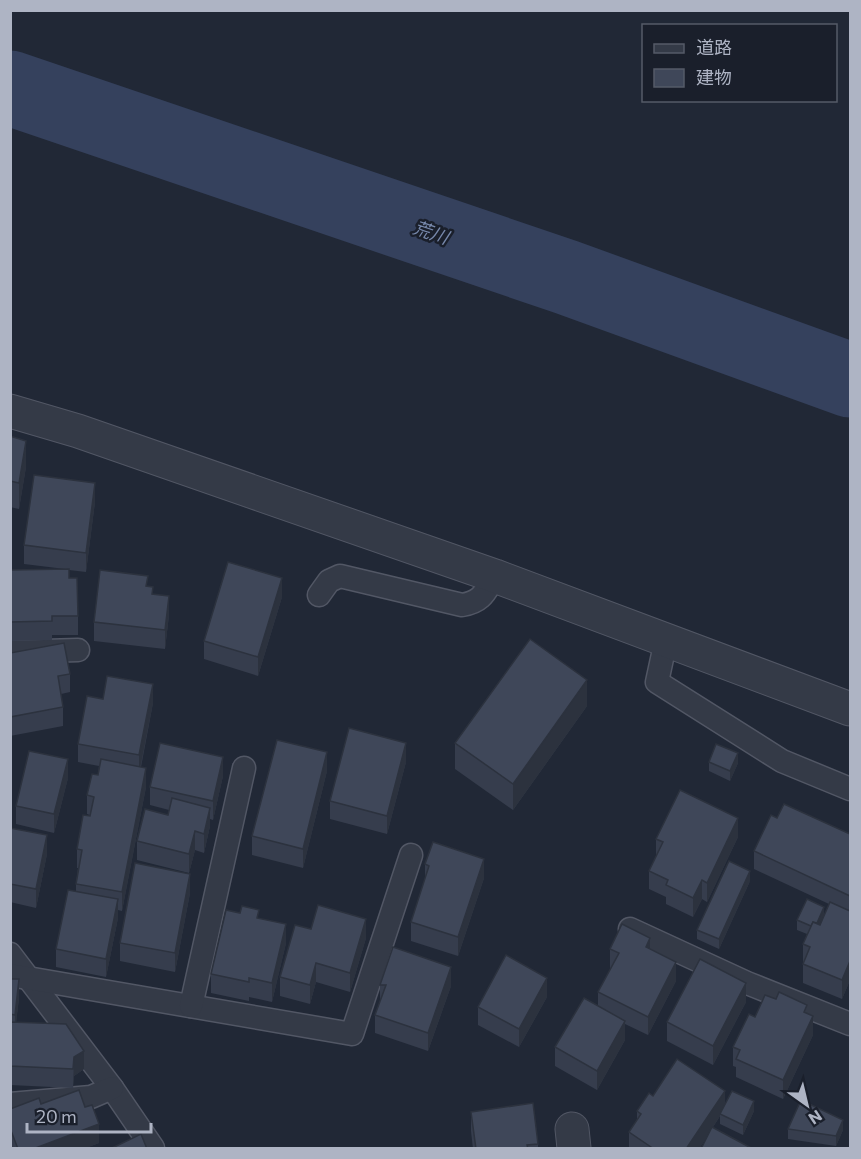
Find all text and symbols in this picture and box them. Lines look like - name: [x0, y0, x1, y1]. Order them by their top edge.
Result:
- legend: [642, 24, 837, 102]
- text: 道路: [696, 36, 732, 58]
- text: 建物: [696, 66, 732, 88]
- water label: 荒川: [410, 216, 453, 249]
- north arrow: [777, 1075, 837, 1135]
- scale bar: [27, 1096, 152, 1134]
- text: 20 m: [36, 1105, 77, 1127]
- text: N: [805, 1107, 826, 1129]

